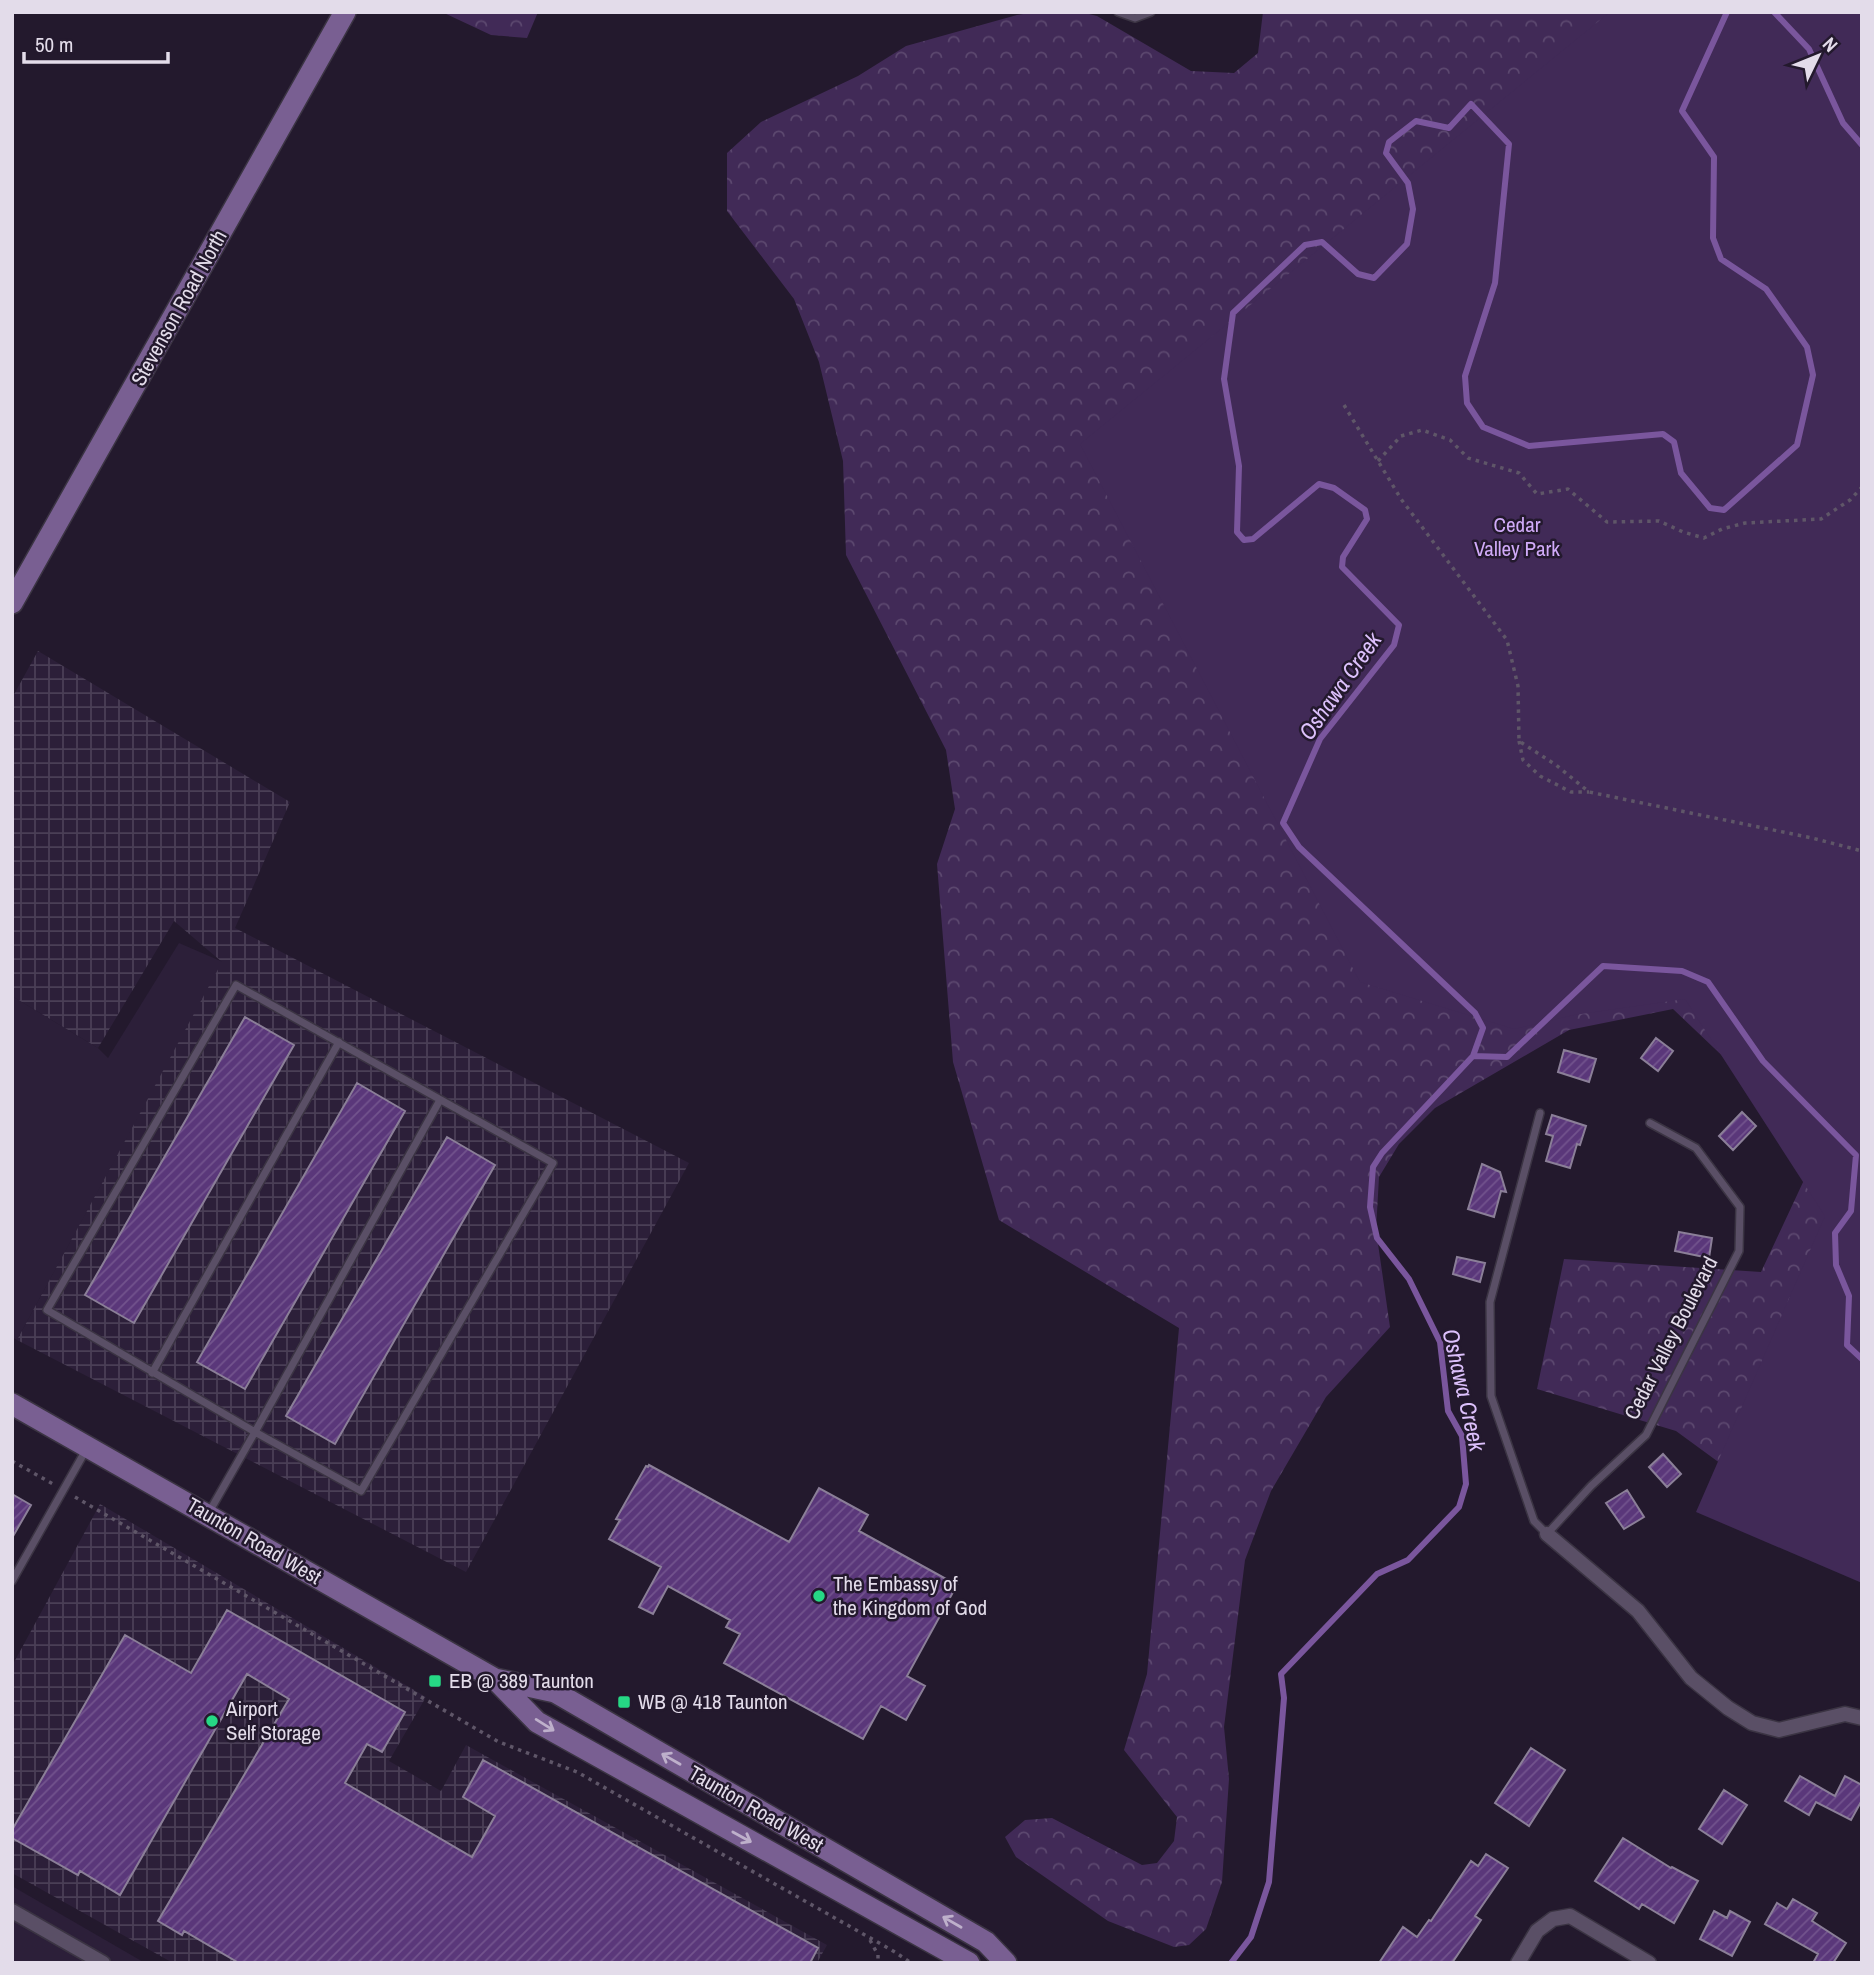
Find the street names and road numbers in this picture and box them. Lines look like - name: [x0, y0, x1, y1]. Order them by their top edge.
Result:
- street label: Stevenson Road North: [124, 225, 233, 391]
- street label: Cedar Valley Boulevard: [1617, 1251, 1724, 1424]
- street label: Taunton Road West: [181, 1490, 327, 1591]
- street label: Taunton Road West: [683, 1758, 829, 1859]

